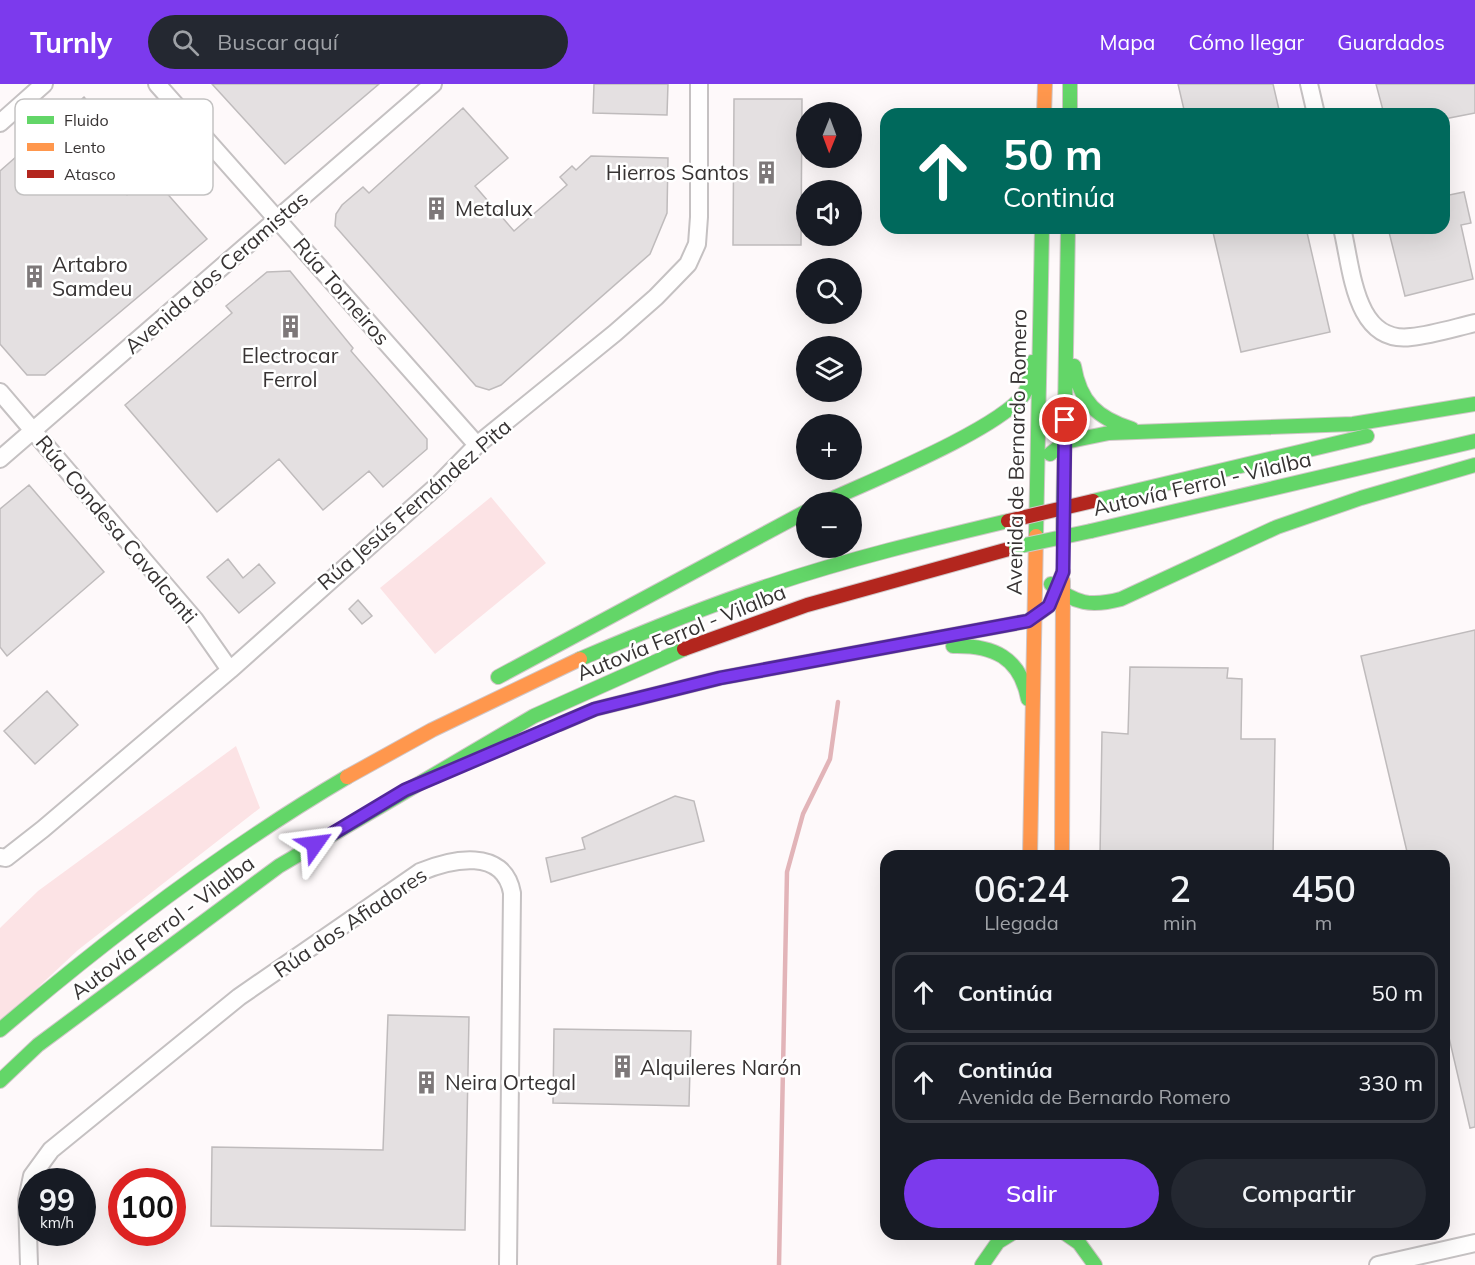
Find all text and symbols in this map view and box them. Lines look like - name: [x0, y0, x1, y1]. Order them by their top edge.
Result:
- search box: [148, 15, 568, 69]
- text: Turnly: [30, 25, 112, 60]
- icon: search: [169, 26, 202, 59]
- text: Buscar aquí: [217, 28, 338, 56]
- text: Mapa: [1100, 29, 1155, 55]
- text: Cómo llegar: [1188, 29, 1304, 55]
- text: Guardados: [1337, 29, 1445, 55]
- legend: [15, 99, 213, 195]
- north arrow: [796, 102, 862, 168]
- map controls: [796, 102, 862, 558]
- text: Fluido: [64, 110, 109, 130]
- text: 50 m: [1003, 128, 1103, 181]
- icon: ahead: [904, 132, 982, 210]
- text: Lento: [64, 137, 105, 157]
- place label: Hierros Santos: [606, 159, 749, 185]
- building icon: Hierros Santos: [754, 159, 780, 185]
- text: Atasco: [64, 164, 116, 184]
- button: sound: [796, 180, 862, 246]
- text: Continúa: [1003, 180, 1115, 214]
- street label: Avenida dos Ceramistas: [119, 185, 313, 359]
- building icon: Metalux: [424, 195, 450, 221]
- place label: Metalux: [455, 195, 533, 221]
- street label: Rúa Torneiros: [288, 232, 396, 350]
- place label: Artabro Samdeu: [52, 251, 132, 301]
- button: search: [796, 258, 862, 324]
- building icon: Artabro Samdeu: [21, 263, 47, 289]
- street label: Avenida de Bernardo Romero: [1001, 309, 1031, 595]
- building icon: Electrocar Ferrol: [277, 314, 303, 340]
- button: layers: [796, 336, 862, 402]
- place label: Electrocar Ferrol: [242, 342, 339, 392]
- pin: [1039, 394, 1090, 445]
- icon: arrive: [1048, 403, 1081, 436]
- street label: Rúa Jesús Fernández Pita: [312, 413, 516, 595]
- button: +: [796, 414, 862, 480]
- street label: Rúa Condesa Cavalcanti: [31, 430, 203, 628]
- street label: Autovía Ferrol - Vilalba: [1090, 445, 1314, 521]
- button: −: [796, 492, 862, 558]
- street label: Autovía Ferrol - Vilalba: [573, 578, 789, 686]
- position arrow: [283, 812, 347, 876]
- street label: Autovía Ferrol - Vilalba: [65, 849, 259, 1005]
- street label: Rúa dos Afiadores: [268, 861, 432, 983]
- text: 06:24: [974, 866, 1069, 911]
- text: 2: [1169, 866, 1191, 911]
- text: 450: [1291, 866, 1356, 911]
- text: Llegada: [984, 910, 1059, 935]
- text: min: [1163, 910, 1197, 935]
- text: m: [1315, 910, 1332, 935]
- icon: ahead: [907, 976, 940, 1009]
- text: Continúa: [958, 979, 1053, 1007]
- text: 50 m: [1372, 979, 1423, 1007]
- building icon: Alquileres Narón: [609, 1054, 635, 1080]
- place label: Alquileres Narón: [640, 1054, 801, 1080]
- text: Continúa: [958, 1056, 1053, 1084]
- icon: ahead: [907, 1066, 940, 1099]
- building icon: Neira Ortegal: [414, 1069, 440, 1095]
- place label: Neira Ortegal: [445, 1069, 576, 1095]
- text: 330 m: [1358, 1069, 1423, 1097]
- text: Avenida de Bernardo Romero: [958, 1084, 1231, 1109]
- button: Salir: [904, 1159, 1159, 1228]
- button: Compartir: [1171, 1159, 1426, 1228]
- speed limit sign: 100: [108, 1168, 186, 1246]
- text: 99: [39, 1181, 75, 1219]
- text: km/h: [40, 1213, 74, 1232]

